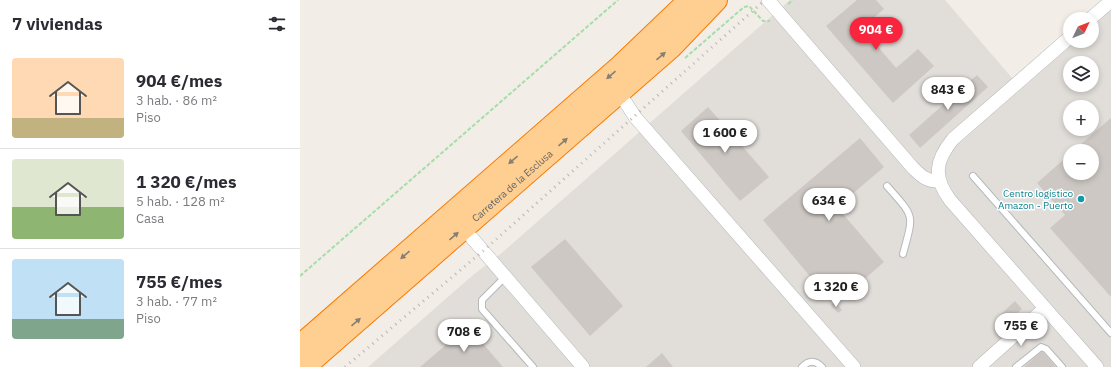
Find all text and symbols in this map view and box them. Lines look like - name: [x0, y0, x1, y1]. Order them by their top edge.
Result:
- north arrow: [1063, 12, 1099, 48]
- map controls: [1063, 12, 1099, 180]
- text: 7 viviendas: [12, 13, 103, 35]
- icon: filters: [266, 13, 288, 35]
- pin: 904 €: [848, 17, 904, 51]
- text: 904 €: [859, 21, 893, 38]
- one-way arrow: [655, 52, 666, 61]
- button: layers: [1063, 56, 1099, 92]
- text: 904 €/mes: [136, 70, 222, 92]
- one-way arrow: [606, 70, 617, 79]
- icon: home: [44, 74, 92, 122]
- pin: 843 €: [920, 77, 976, 111]
- text: 843 €: [931, 81, 965, 98]
- text: 3 hab. · 86 m²: [136, 92, 217, 109]
- button: +: [1063, 100, 1099, 136]
- text: Piso: [136, 109, 161, 126]
- pin: 1 600 €: [688, 120, 762, 154]
- text: 1 600 €: [702, 124, 748, 141]
- one-way arrow: [557, 137, 568, 146]
- button: −: [1063, 144, 1099, 180]
- street label: Carretera de la Esclusa: [469, 146, 556, 224]
- one-way arrow: [508, 156, 518, 165]
- text: 1 320 €/mes: [136, 171, 236, 193]
- icon: home: [44, 175, 92, 223]
- place label: Centro logístico Amazon - Puerto: [998, 187, 1073, 212]
- pin: 634 €: [801, 188, 857, 222]
- text: 634 €: [812, 192, 846, 209]
- text: 5 hab. · 128 m²: [136, 193, 225, 210]
- marker: Centro logístico Amazon - Puerto: [1076, 194, 1086, 204]
- text: Casa: [136, 210, 164, 227]
- one-way arrow: [449, 232, 460, 241]
- one-way arrow: [399, 250, 410, 259]
- text: 755 €/mes: [136, 271, 222, 293]
- pin: 1 320 €: [799, 274, 873, 308]
- icon: home: [44, 275, 92, 323]
- text: 1 320 €: [813, 278, 859, 295]
- text: 3 hab. · 77 m²: [136, 293, 217, 310]
- text: Piso: [136, 310, 161, 327]
- pin: 755 €: [993, 313, 1049, 347]
- text: 755 €: [1004, 317, 1038, 334]
- one-way arrow: [352, 318, 361, 327]
- pin: 708 €: [436, 319, 492, 353]
- text: 708 €: [447, 323, 481, 340]

